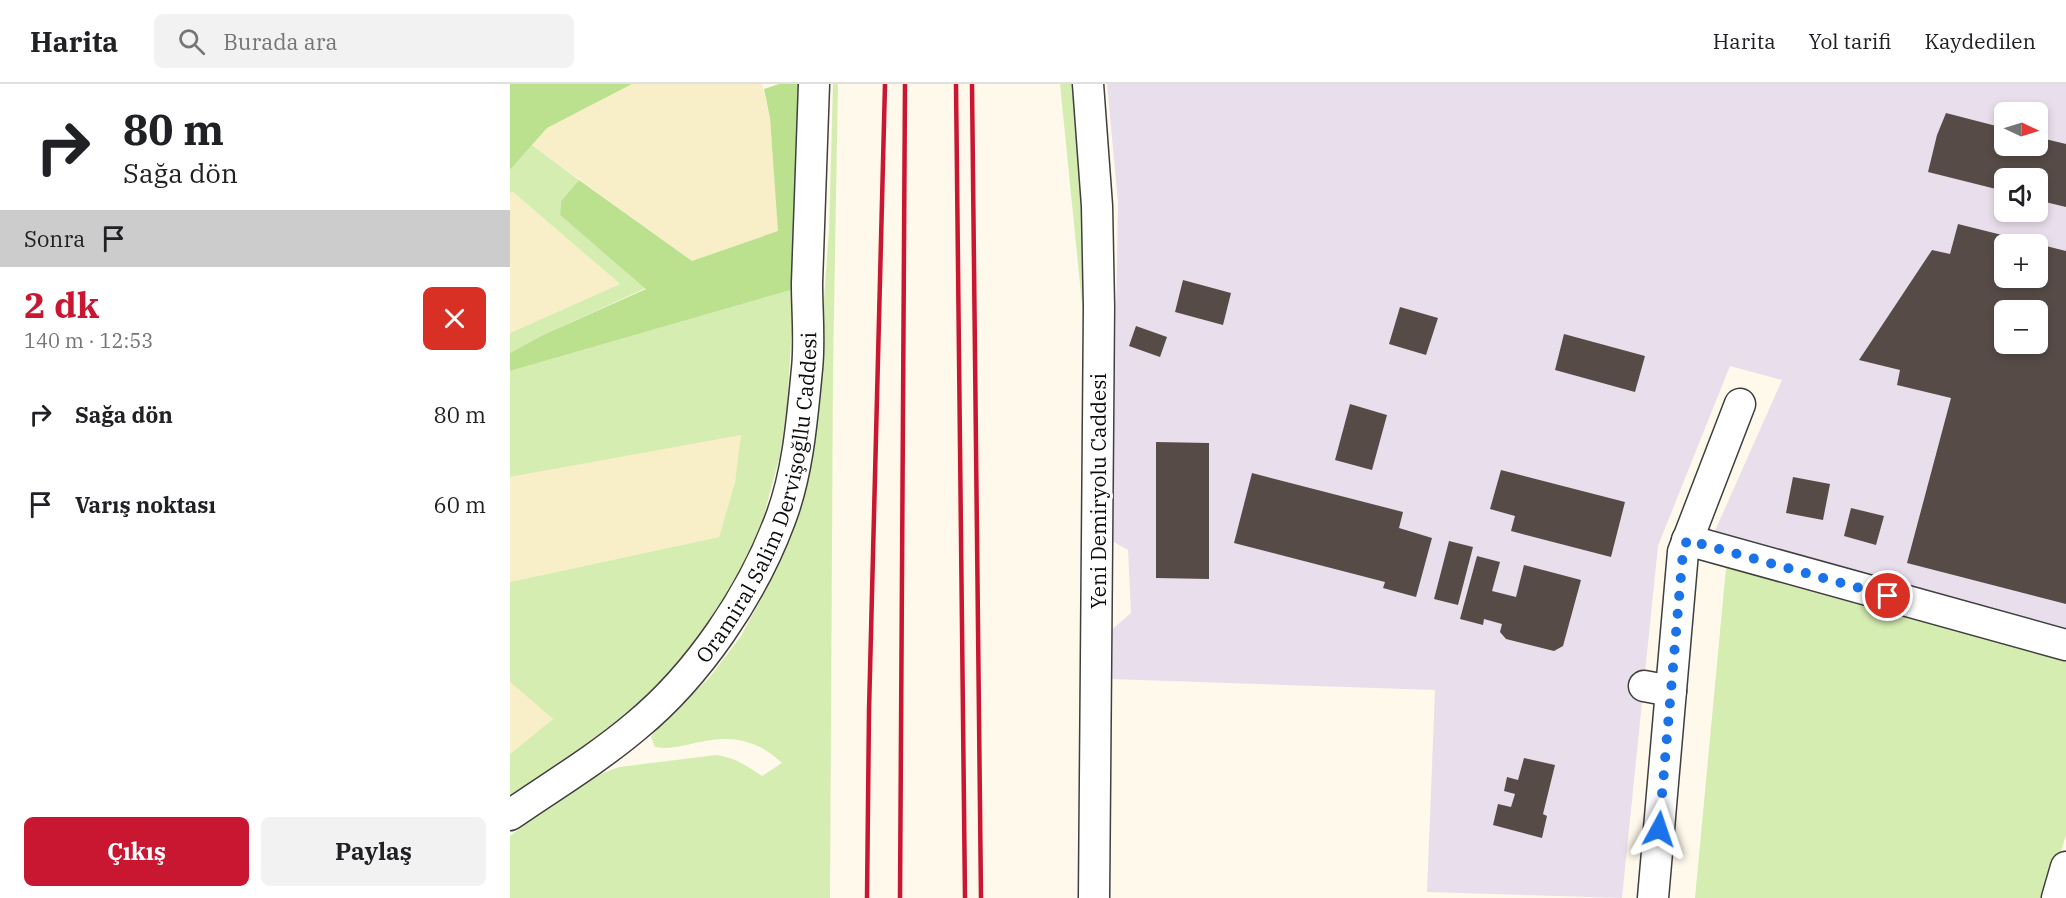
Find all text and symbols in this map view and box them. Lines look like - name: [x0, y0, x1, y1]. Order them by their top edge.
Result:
- search box: [154, 14, 574, 68]
- text: Harita: [30, 23, 118, 60]
- icon: search: [175, 25, 208, 58]
- text: Burada ara: [223, 27, 338, 56]
- text: Harita: [1713, 27, 1776, 55]
- text: Yol tarifi: [1809, 27, 1892, 55]
- text: Kaydedilen: [1925, 27, 2036, 55]
- text: 80 m: [123, 102, 224, 157]
- north arrow: [1994, 102, 2048, 156]
- map controls: [1994, 102, 2048, 354]
- icon: right: [24, 108, 102, 186]
- text: Sağa dön: [123, 155, 238, 190]
- button: sound: [1994, 168, 2048, 222]
- icon: arrive: [97, 222, 130, 255]
- text: Sonra: [24, 224, 85, 253]
- button: +: [1994, 234, 2048, 288]
- text: 2 dk: [24, 281, 99, 328]
- button: close: [423, 287, 486, 350]
- button: −: [1994, 300, 2048, 354]
- text: 140 m · 12:53: [24, 327, 153, 354]
- street label: Oramiral Salim Dervişoğllu Caddesi: [689, 332, 822, 668]
- street label: Yeni Demiryolu Caddesi: [1084, 373, 1112, 609]
- icon: right: [24, 398, 57, 431]
- text: Sağa dön: [75, 400, 173, 429]
- text: 80 m: [434, 400, 486, 429]
- icon: arrive: [24, 488, 57, 521]
- text: Varış noktası: [75, 490, 216, 519]
- text: 60 m: [434, 490, 486, 519]
- pin: [1862, 570, 1913, 621]
- icon: arrive: [1871, 579, 1904, 612]
- position arrow: [1627, 797, 1691, 861]
- button: Çıkış: [24, 817, 249, 886]
- button: Paylaş: [261, 817, 486, 886]

